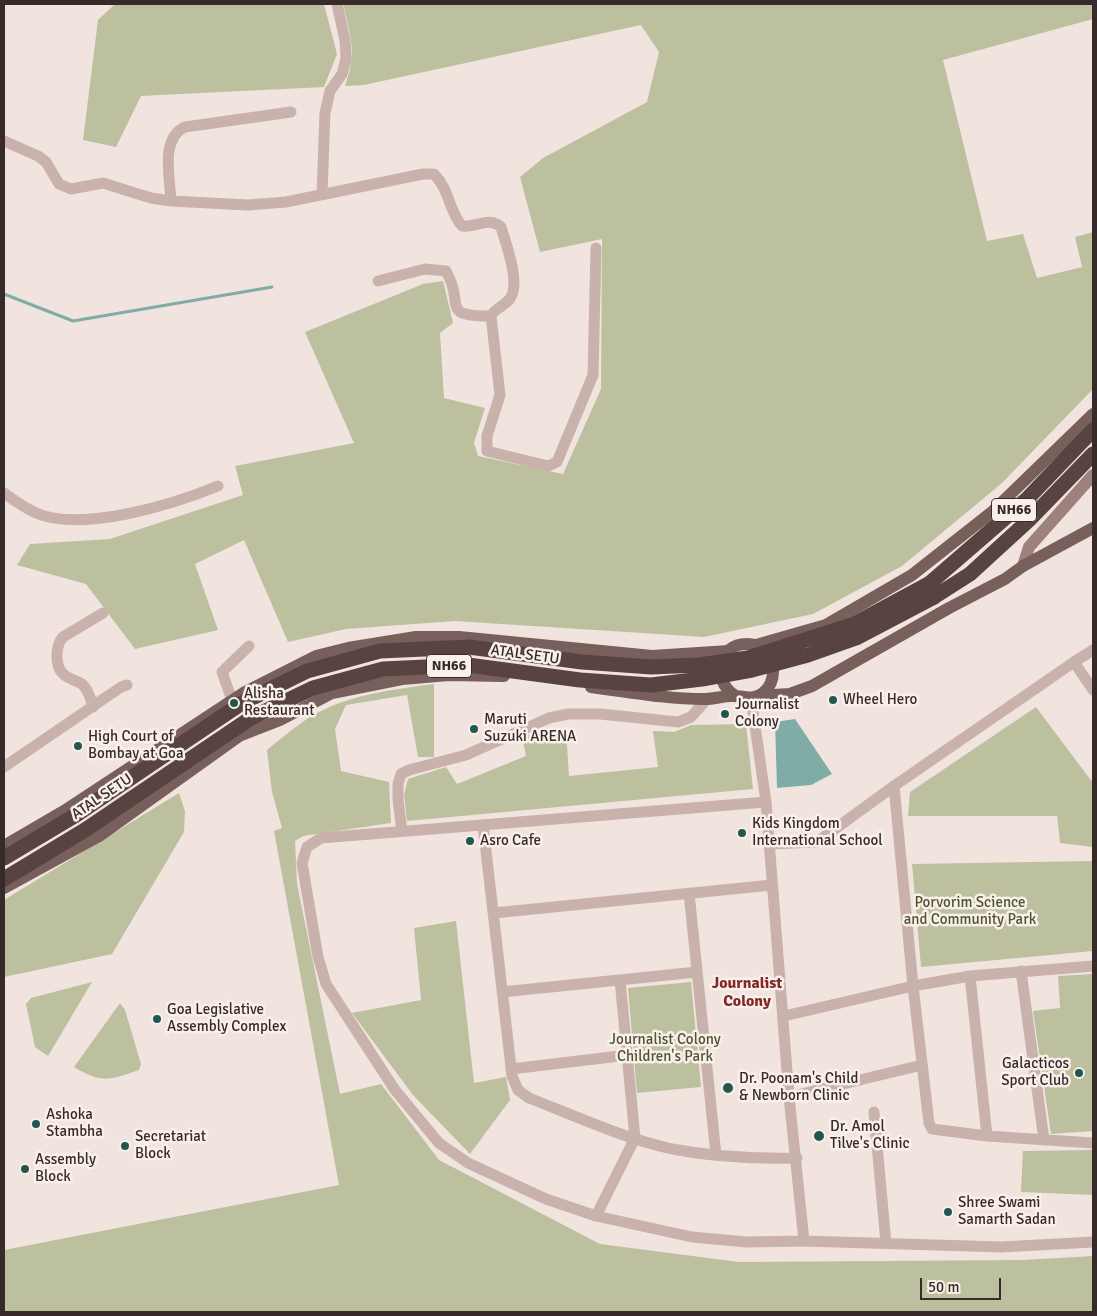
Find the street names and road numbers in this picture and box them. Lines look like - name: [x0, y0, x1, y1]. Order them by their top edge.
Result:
- road number: NH66: [992, 498, 1036, 522]
- street label: ATAL SETU: [490, 641, 560, 669]
- road number: NH66: [426, 654, 472, 678]
- street label: ATAL SETU: [68, 770, 136, 824]

